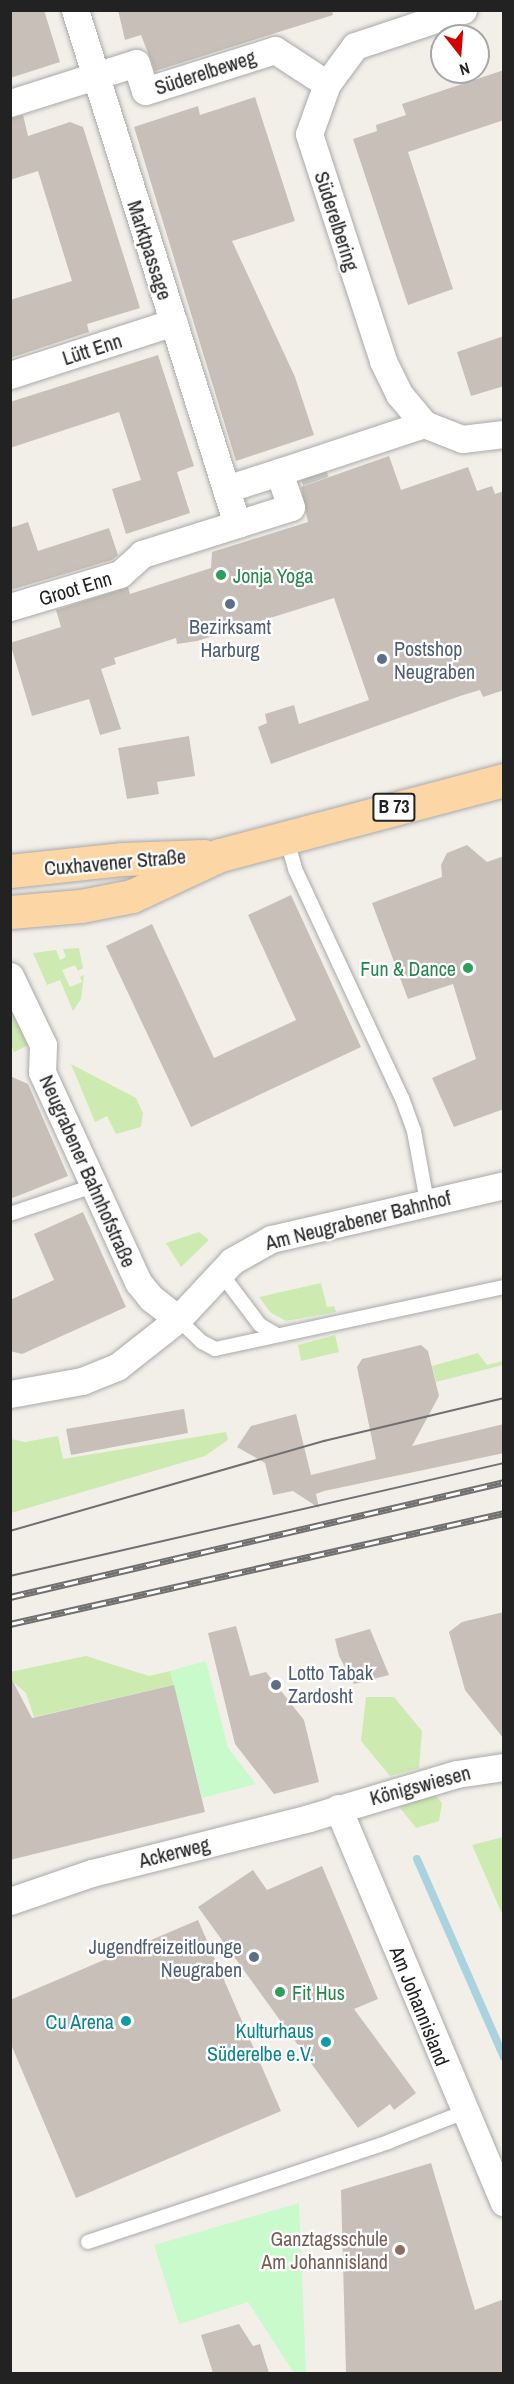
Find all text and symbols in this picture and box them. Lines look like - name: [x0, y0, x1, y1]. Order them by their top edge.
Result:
- north arrow: [430, 24, 490, 84]
- street label: Süderelbeweg: [151, 44, 259, 100]
- text: N: [457, 57, 472, 81]
- street label: Süderelbering: [310, 168, 364, 274]
- street label: Marktpassage: [123, 197, 177, 303]
- street label: Lütt Enn: [59, 328, 125, 370]
- place label: Jonja Yoga: [233, 563, 314, 587]
- street label: Groot Enn: [36, 566, 114, 610]
- marker: Jonja Yoga: [214, 568, 228, 582]
- marker: Bezirksamt Harburg: [223, 597, 237, 611]
- place label: Bezirksamt Harburg: [189, 614, 271, 661]
- place label: Postshop Neugraben: [394, 636, 475, 683]
- marker: Postshop Neugraben: [375, 652, 389, 666]
- road number: B 73: [372, 792, 416, 822]
- street label: Cuxhavener Straße: [43, 844, 187, 880]
- place label: Fun & Dance: [360, 956, 456, 980]
- marker: Fun & Dance: [461, 961, 475, 975]
- street label: Neugrabener Bahnhofstraße: [35, 1071, 141, 1271]
- street label: Am Neugrabener Bahnhof: [263, 1185, 453, 1255]
- place label: Lotto Tabak Zardosht: [288, 1661, 373, 1708]
- marker: Lotto Tabak Zardosht: [269, 1678, 283, 1692]
- street label: Königswiesen: [367, 1760, 473, 1810]
- street label: Ackerweg: [136, 1832, 212, 1872]
- place label: Jugendfreizeitlounge Neugraben: [89, 1934, 242, 1981]
- street label: Am Johannisland: [385, 1943, 455, 2069]
- marker: Jugendfreizeitlounge Neugraben: [247, 1950, 261, 1964]
- place label: Fit Hus: [292, 1980, 345, 2004]
- marker: Fit Hus: [273, 1985, 287, 1999]
- place label: Cu Arena: [45, 2009, 114, 2033]
- marker: Cu Arena: [119, 2014, 133, 2028]
- place label: Kulturhaus Süderelbe e.V.: [207, 2018, 314, 2065]
- marker: Kulturhaus Süderelbe e.V.: [319, 2035, 333, 2049]
- place label: Ganztagsschule Am Johannisland: [261, 2226, 388, 2273]
- marker: Ganztagsschule Am Johannisland: [393, 2243, 407, 2257]

